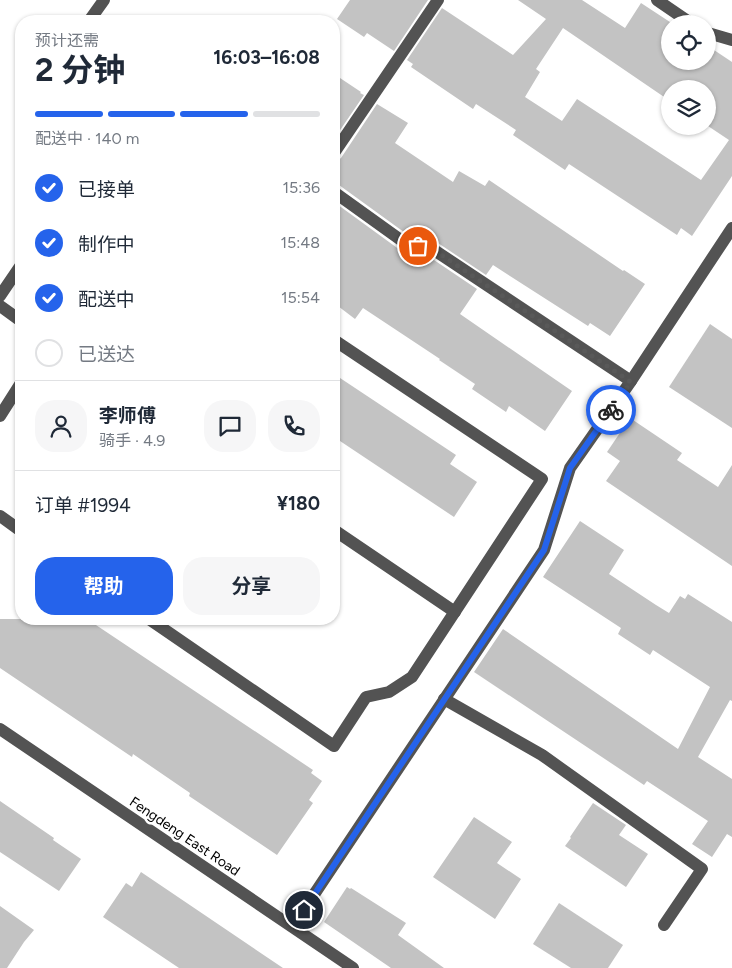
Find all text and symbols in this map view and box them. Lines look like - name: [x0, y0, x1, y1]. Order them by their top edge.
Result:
- map controls: [661, 15, 716, 135]
- button: locate: [661, 15, 716, 70]
- text: 预计还需: [35, 31, 99, 50]
- text: 16:03–16:08: [213, 46, 320, 69]
- text: 2 分钟: [35, 51, 125, 89]
- button: layers: [661, 80, 716, 135]
- text: 配送中 · 140 m: [35, 129, 139, 148]
- icon: check: [35, 174, 63, 202]
- text: 已接单: [78, 178, 135, 201]
- text: 15:36: [282, 178, 320, 197]
- pin: [397, 225, 439, 267]
- icon: check: [35, 229, 63, 257]
- icon: bag: [404, 232, 432, 260]
- text: 制作中: [78, 233, 135, 256]
- text: 15:48: [280, 233, 320, 252]
- icon: check: [35, 284, 63, 312]
- text: 配送中: [78, 288, 135, 311]
- text: 15:54: [281, 288, 320, 307]
- text: 已送达: [78, 343, 135, 366]
- courier: [586, 385, 636, 435]
- icon: bike: [597, 396, 625, 424]
- button: person: [35, 400, 87, 452]
- button: chat: [204, 400, 256, 452]
- button: phone: [268, 400, 320, 452]
- text: 李师傅: [99, 404, 156, 427]
- text: 骑手 · 4.9: [99, 431, 165, 450]
- text: ¥180: [277, 492, 320, 515]
- text: 订单 #1994: [35, 494, 131, 517]
- button: 帮助: [35, 557, 173, 615]
- button: 分享: [183, 557, 320, 615]
- street label: Fengdeng East Road: [126, 793, 243, 880]
- pin: [283, 889, 325, 931]
- icon: home: [290, 896, 318, 924]

